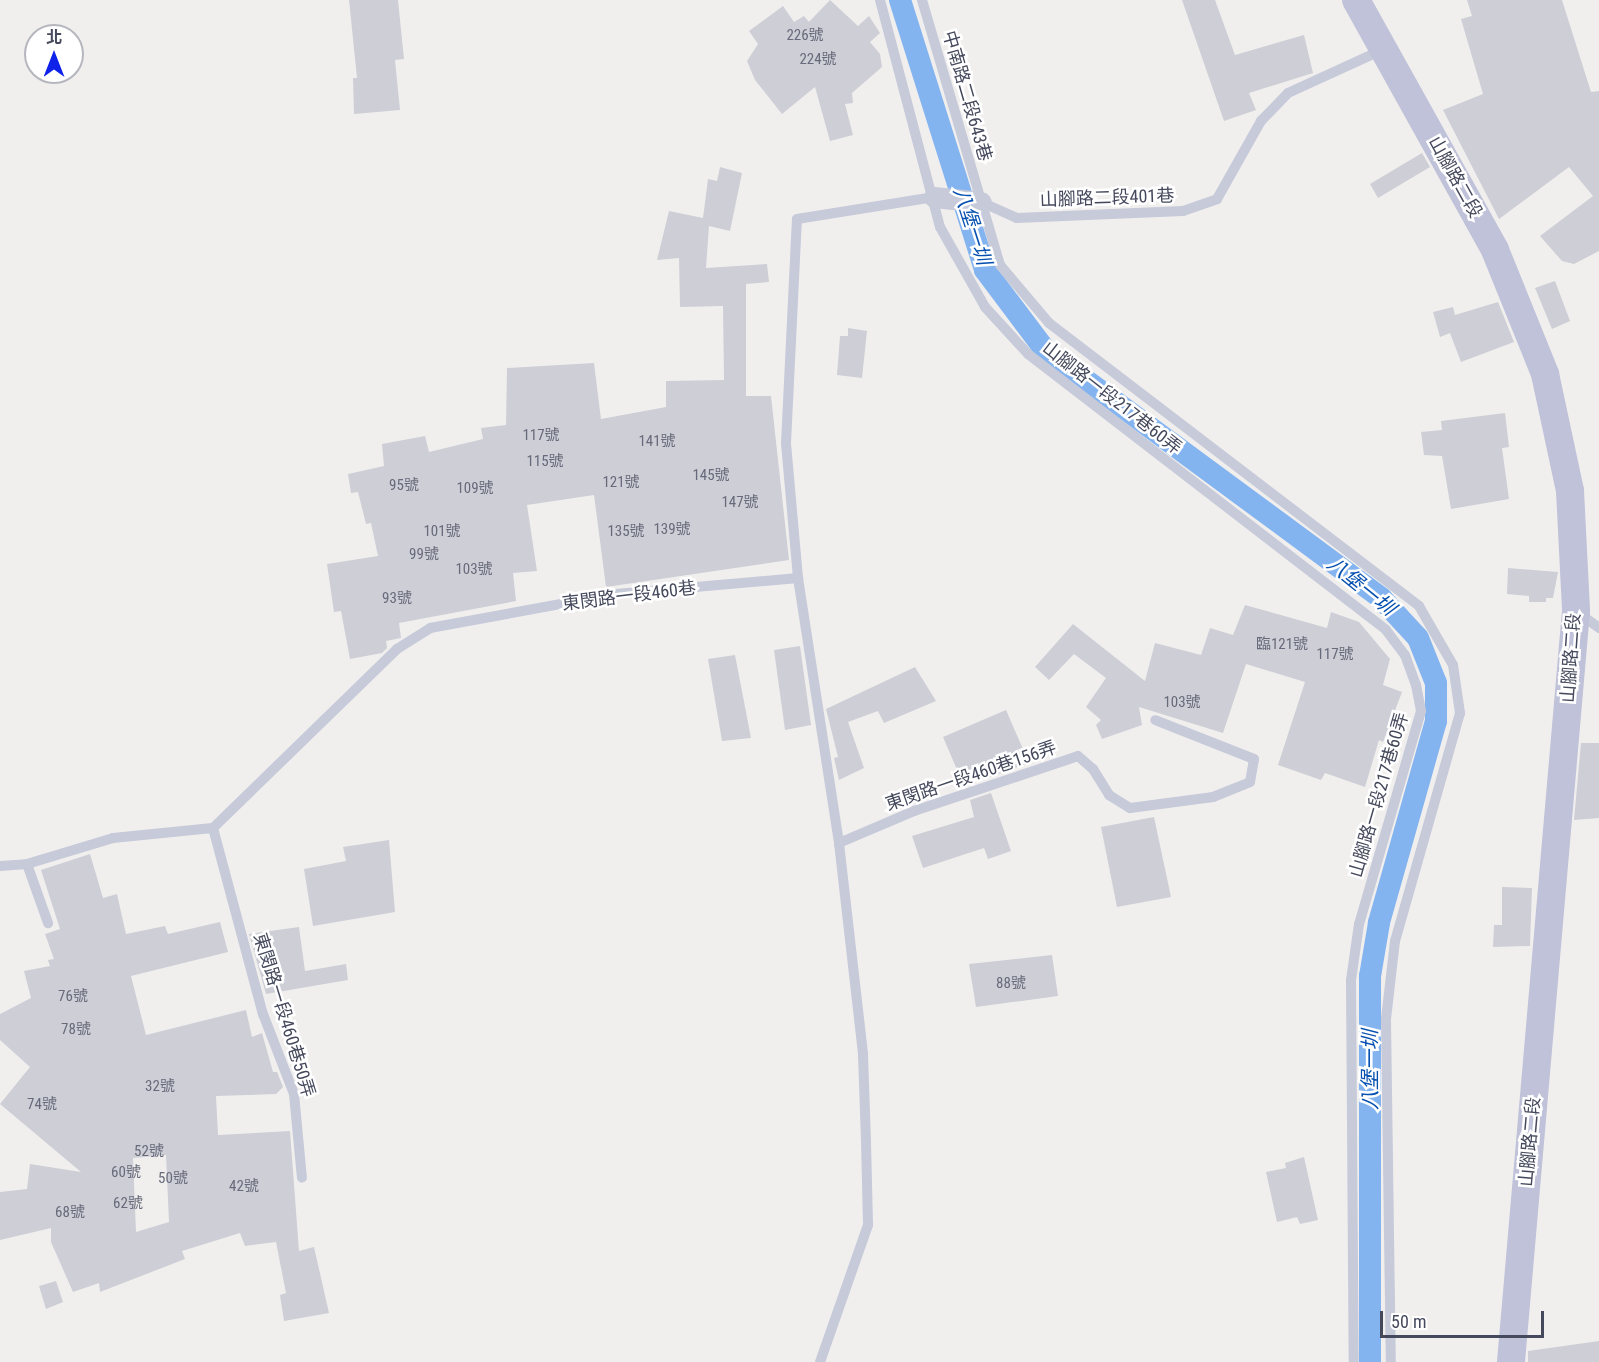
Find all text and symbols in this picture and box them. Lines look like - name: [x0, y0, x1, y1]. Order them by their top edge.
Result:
- north arrow: [24, 24, 84, 84]
- house number: 226號: [786, 27, 824, 45]
- text: 北: [46, 28, 62, 47]
- street label: 中南路二段643巷: [938, 28, 996, 164]
- house number: 224號: [799, 51, 837, 69]
- street label: 山腳路二段: [1424, 132, 1486, 222]
- water label: 八堡一圳: [948, 184, 996, 268]
- street label: 山腳路二段401巷: [1039, 185, 1175, 211]
- street label: 山腳路一段217巷60弄: [1038, 337, 1186, 459]
- house number: 117號: [522, 427, 560, 445]
- house number: 141號: [638, 433, 676, 451]
- house number: 115號: [526, 453, 564, 471]
- house number: 145號: [692, 467, 730, 485]
- house number: 121號: [602, 474, 640, 492]
- house number: 95號: [389, 477, 419, 495]
- house number: 109號: [456, 480, 494, 498]
- house number: 147號: [721, 494, 759, 512]
- house number: 139號: [653, 521, 691, 539]
- house number: 101號: [423, 523, 461, 541]
- house number: 135號: [607, 523, 645, 541]
- house number: 99號: [409, 546, 439, 564]
- water label: 八堡一圳: [1322, 552, 1400, 620]
- house number: 103號: [455, 561, 493, 579]
- street label: 東閔路一段460巷: [561, 577, 697, 615]
- house number: 93號: [382, 590, 412, 608]
- street label: 山腳路二段: [1557, 612, 1585, 704]
- house number: 臨121號: [1256, 636, 1308, 654]
- house number: 117號: [1316, 646, 1354, 664]
- house number: 103號: [1163, 694, 1201, 712]
- street label: 山腳路一段217巷60弄: [1345, 710, 1413, 880]
- street label: 東閔路一段460巷156弄: [883, 737, 1059, 815]
- street label: 東閔路一段460巷50弄: [249, 930, 319, 1100]
- house number: 88號: [996, 975, 1026, 993]
- house number: 76號: [58, 988, 88, 1006]
- house number: 78號: [61, 1021, 91, 1039]
- water label: 八堡一圳: [1358, 1030, 1382, 1110]
- house number: 32號: [145, 1078, 175, 1096]
- house number: 74號: [27, 1096, 57, 1114]
- street label: 山腳路二段: [1515, 1096, 1545, 1188]
- house number: 52號: [134, 1143, 164, 1161]
- house number: 60號: [111, 1164, 141, 1182]
- house number: 50號: [158, 1170, 188, 1188]
- house number: 42號: [229, 1178, 259, 1196]
- house number: 62號: [113, 1195, 143, 1213]
- house number: 68號: [55, 1204, 85, 1222]
- scale bar: [1383, 1299, 1546, 1337]
- text: 50 m: [1391, 1311, 1426, 1332]

